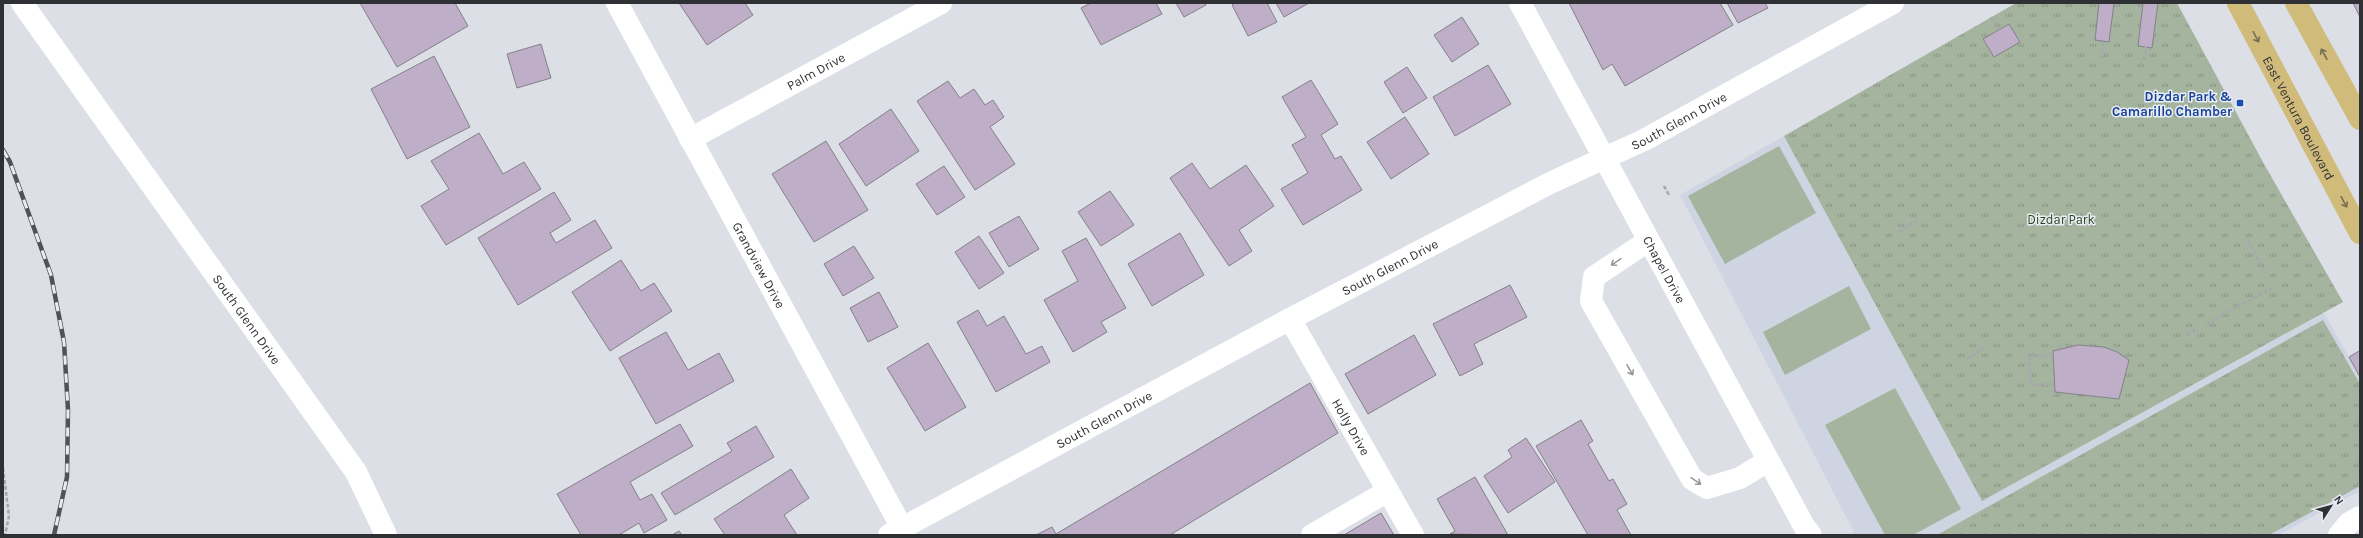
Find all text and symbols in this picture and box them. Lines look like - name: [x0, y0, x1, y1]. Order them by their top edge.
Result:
- one-way arrow: [2253, 31, 2261, 43]
- one-way arrow: [2320, 48, 2327, 60]
- street label: Palm Drive: [784, 49, 848, 93]
- street label: East Ventura Boulevard: [2260, 54, 2337, 183]
- street label: South Glenn Drive: [1629, 89, 1730, 153]
- place label: Dizdar Park & Camarillo Chamber: [2112, 89, 2233, 119]
- marker: Dizdar Park & Camarillo Chamber: [2235, 98, 2245, 108]
- one-way arrow: [2340, 195, 2348, 207]
- park label: Dizdar Park: [2027, 212, 2095, 227]
- street label: Grandview Drive: [729, 219, 788, 311]
- street label: Chapel Drive: [1640, 233, 1689, 306]
- street label: South Glenn Drive: [1339, 236, 1441, 299]
- one-way arrow: [1610, 258, 1621, 266]
- street label: South Glenn Drive: [210, 272, 284, 367]
- one-way arrow: [1627, 364, 1634, 376]
- street label: South Glenn Drive: [1054, 388, 1155, 452]
- street label: Holly Drive: [1329, 396, 1373, 458]
- one-way arrow: [1691, 477, 1702, 485]
- north arrow: [2311, 486, 2351, 526]
- text: N: [2331, 493, 2346, 507]

